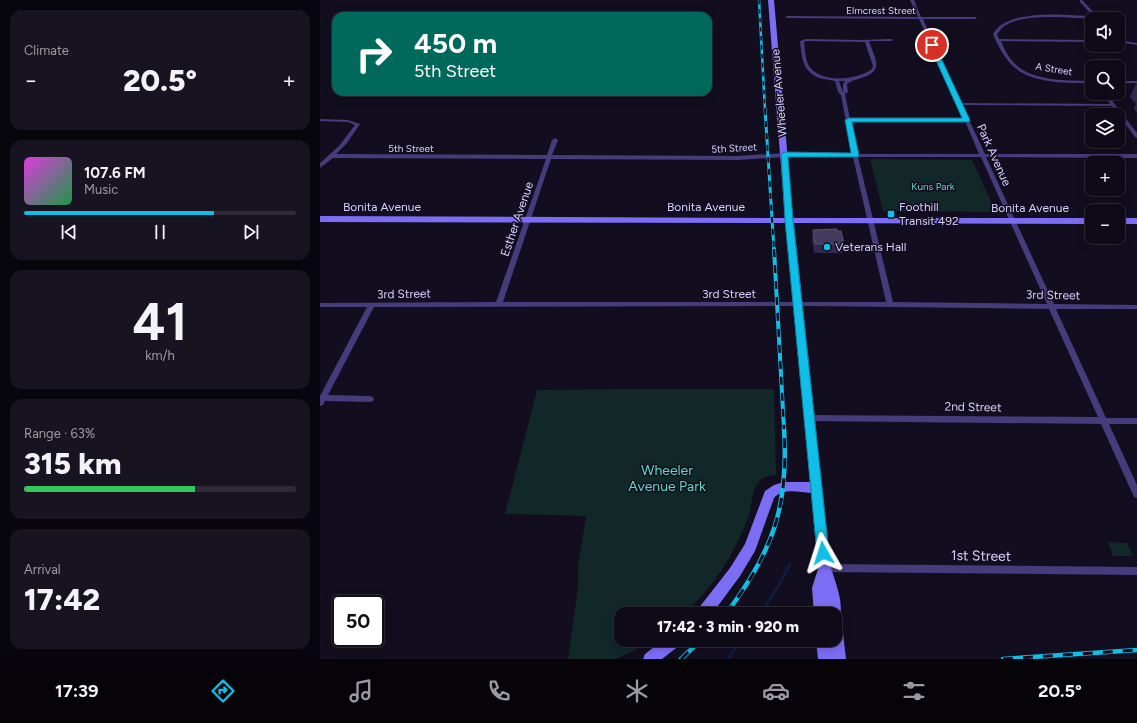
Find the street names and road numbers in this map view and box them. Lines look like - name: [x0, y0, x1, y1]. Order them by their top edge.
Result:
- street label: Elmcrest Street: [846, 4, 916, 17]
- street label: Wheeler Avenue: [768, 48, 790, 138]
- street label: A Street: [1035, 60, 1074, 78]
- street label: Park Avenue: [974, 122, 1014, 189]
- street label: 5th Street: [711, 140, 757, 156]
- street label: 5th Street: [388, 142, 434, 155]
- street label: Esther Avenue: [498, 179, 536, 258]
- street label: Bonita Avenue: [343, 200, 421, 214]
- street label: Bonita Avenue: [667, 200, 745, 214]
- street label: Bonita Avenue: [991, 201, 1069, 215]
- street label: 3rd Street: [377, 287, 432, 301]
- street label: 3rd Street: [702, 287, 757, 301]
- street label: 3rd Street: [1026, 288, 1081, 302]
- street label: 2nd Street: [944, 400, 1002, 415]
- street label: 1st Street: [951, 547, 1011, 565]

